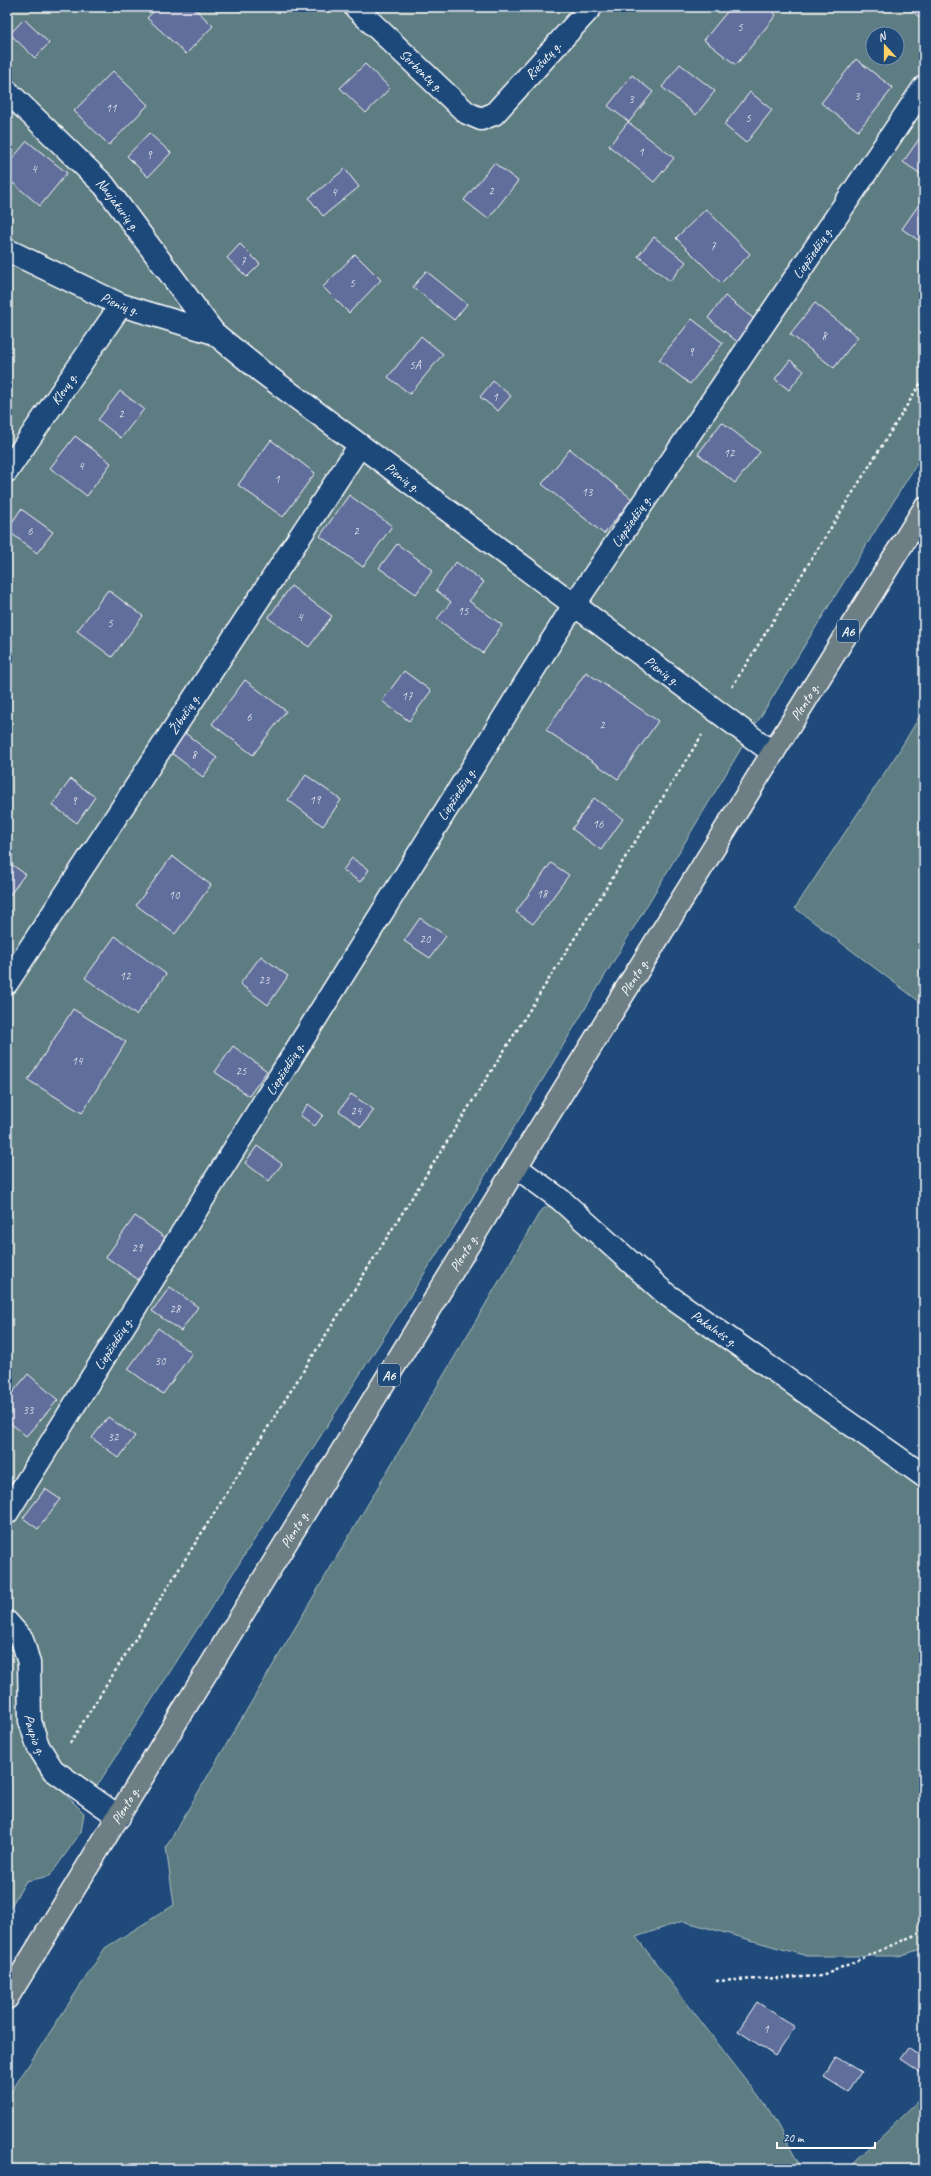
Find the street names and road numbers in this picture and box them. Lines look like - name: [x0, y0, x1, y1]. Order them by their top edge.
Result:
- street label: Riešutų g.: [522, 38, 565, 83]
- street label: Serbentų g.: [396, 46, 447, 96]
- street label: Naujakurių g.: [92, 174, 144, 235]
- street label: Liepžiedžių g.: [789, 223, 836, 282]
- street label: Pienių g.: [98, 289, 141, 319]
- street label: Klevų g.: [47, 369, 81, 408]
- street label: Pienių g.: [382, 459, 423, 496]
- street label: Liepžiedžių g.: [608, 492, 655, 550]
- road number: A6: [837, 620, 859, 642]
- street label: Pienių g.: [641, 652, 683, 690]
- street label: Plento g.: [787, 680, 823, 724]
- street label: Žibučių g.: [165, 690, 204, 738]
- street label: Liepžiedžių g.: [434, 764, 480, 824]
- street label: Plento g.: [616, 955, 652, 999]
- street label: Liepžiedžių g.: [262, 1039, 308, 1098]
- street label: Plento g.: [446, 1231, 482, 1275]
- street label: Pakalnės g.: [688, 1307, 740, 1351]
- street label: Liepžiedžių g.: [90, 1314, 136, 1373]
- road number: A6: [378, 1364, 400, 1386]
- street label: Plento g.: [277, 1507, 313, 1551]
- street label: Paupio g.: [21, 1715, 50, 1758]
- street label: Plento g.: [108, 1784, 143, 1827]

